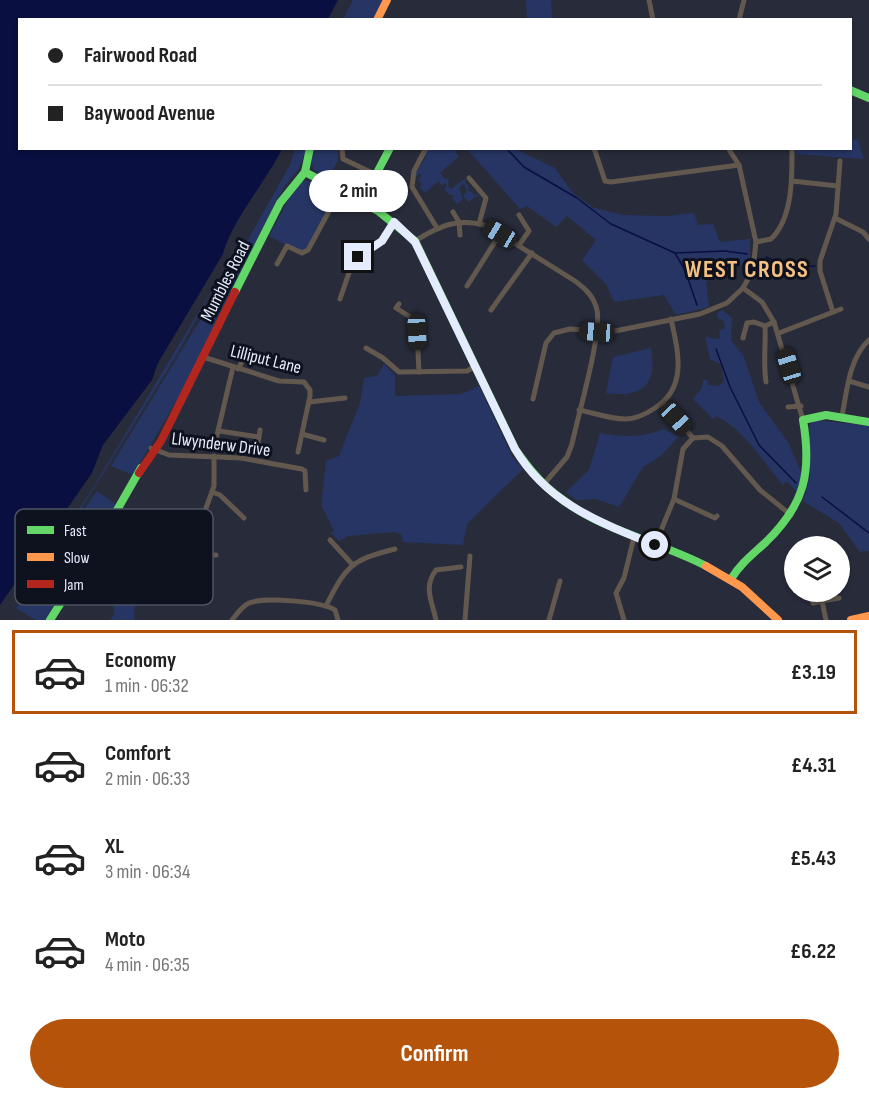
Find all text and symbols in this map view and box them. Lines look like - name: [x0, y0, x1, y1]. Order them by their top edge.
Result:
- text: Fairwood Road: [84, 42, 197, 69]
- text: Baywood Avenue: [84, 100, 215, 127]
- callout: 2 min: [308, 170, 407, 212]
- text: 2 min: [339, 179, 378, 203]
- car: [480, 217, 520, 251]
- street label: Mumbles Road: [196, 238, 255, 325]
- route end: [344, 243, 371, 270]
- district label: WEST CROSS: [685, 255, 809, 284]
- car: [407, 314, 427, 350]
- car: [578, 322, 616, 342]
- street label: Lilliput Lane: [228, 341, 303, 378]
- car: [775, 346, 803, 386]
- car: [657, 399, 695, 437]
- street label: Llwynderw Drive: [170, 428, 272, 461]
- legend: [15, 509, 213, 605]
- text: Fast: [64, 522, 87, 541]
- route start: [641, 531, 668, 558]
- map controls: [784, 536, 850, 602]
- button: layers: [784, 536, 850, 602]
- text: Slow: [64, 549, 89, 568]
- text: Jam: [63, 576, 84, 595]
- icon: car: [33, 645, 87, 699]
- text: Economy: [105, 647, 176, 674]
- text: £3.19: [791, 659, 836, 686]
- text: 1 min · 06:32: [105, 674, 189, 698]
- icon: car: [33, 738, 87, 792]
- text: Comfort: [105, 740, 171, 767]
- text: £4.31: [791, 752, 836, 779]
- text: 2 min · 06:33: [105, 767, 190, 791]
- icon: car: [33, 831, 87, 885]
- text: XL: [105, 833, 124, 860]
- text: £5.43: [790, 845, 836, 872]
- text: 3 min · 06:34: [105, 860, 190, 884]
- icon: car: [33, 924, 87, 978]
- text: Moto: [105, 926, 145, 953]
- text: £6.22: [790, 938, 836, 965]
- text: 4 min · 06:35: [105, 953, 190, 977]
- button: Confirm: [30, 1019, 839, 1088]

